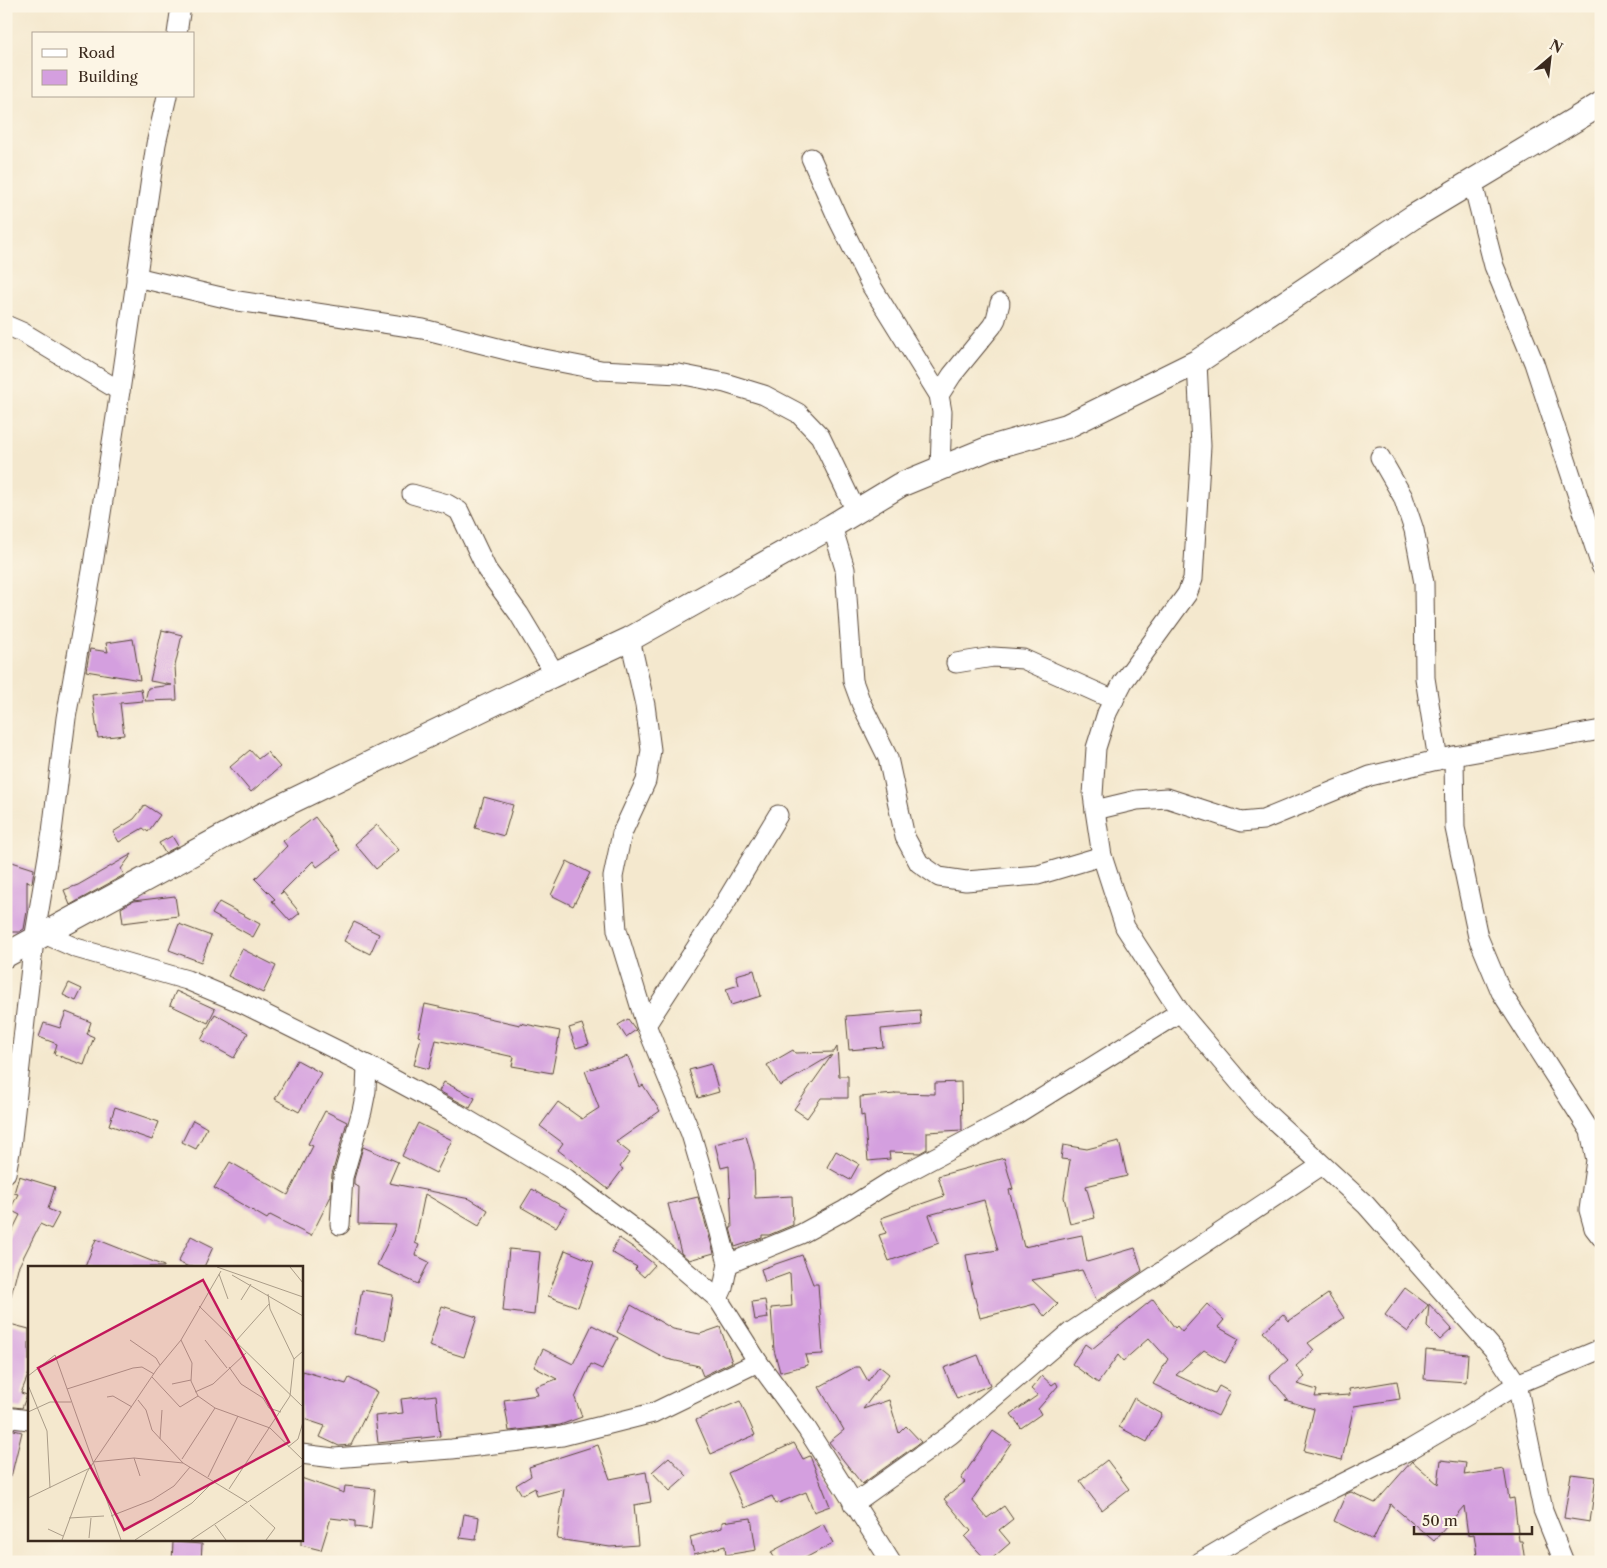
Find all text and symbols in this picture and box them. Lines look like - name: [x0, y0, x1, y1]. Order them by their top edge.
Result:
- legend: [32, 32, 195, 98]
- north arrow: [1524, 32, 1574, 82]
- text: N: [1547, 36, 1566, 57]
- text: Road: [78, 43, 115, 62]
- text: Building: [78, 67, 138, 86]
- inset map: [28, 1266, 302, 1540]
- scale bar: [1414, 1503, 1532, 1535]
- text: 50 m: [1422, 1511, 1458, 1530]

